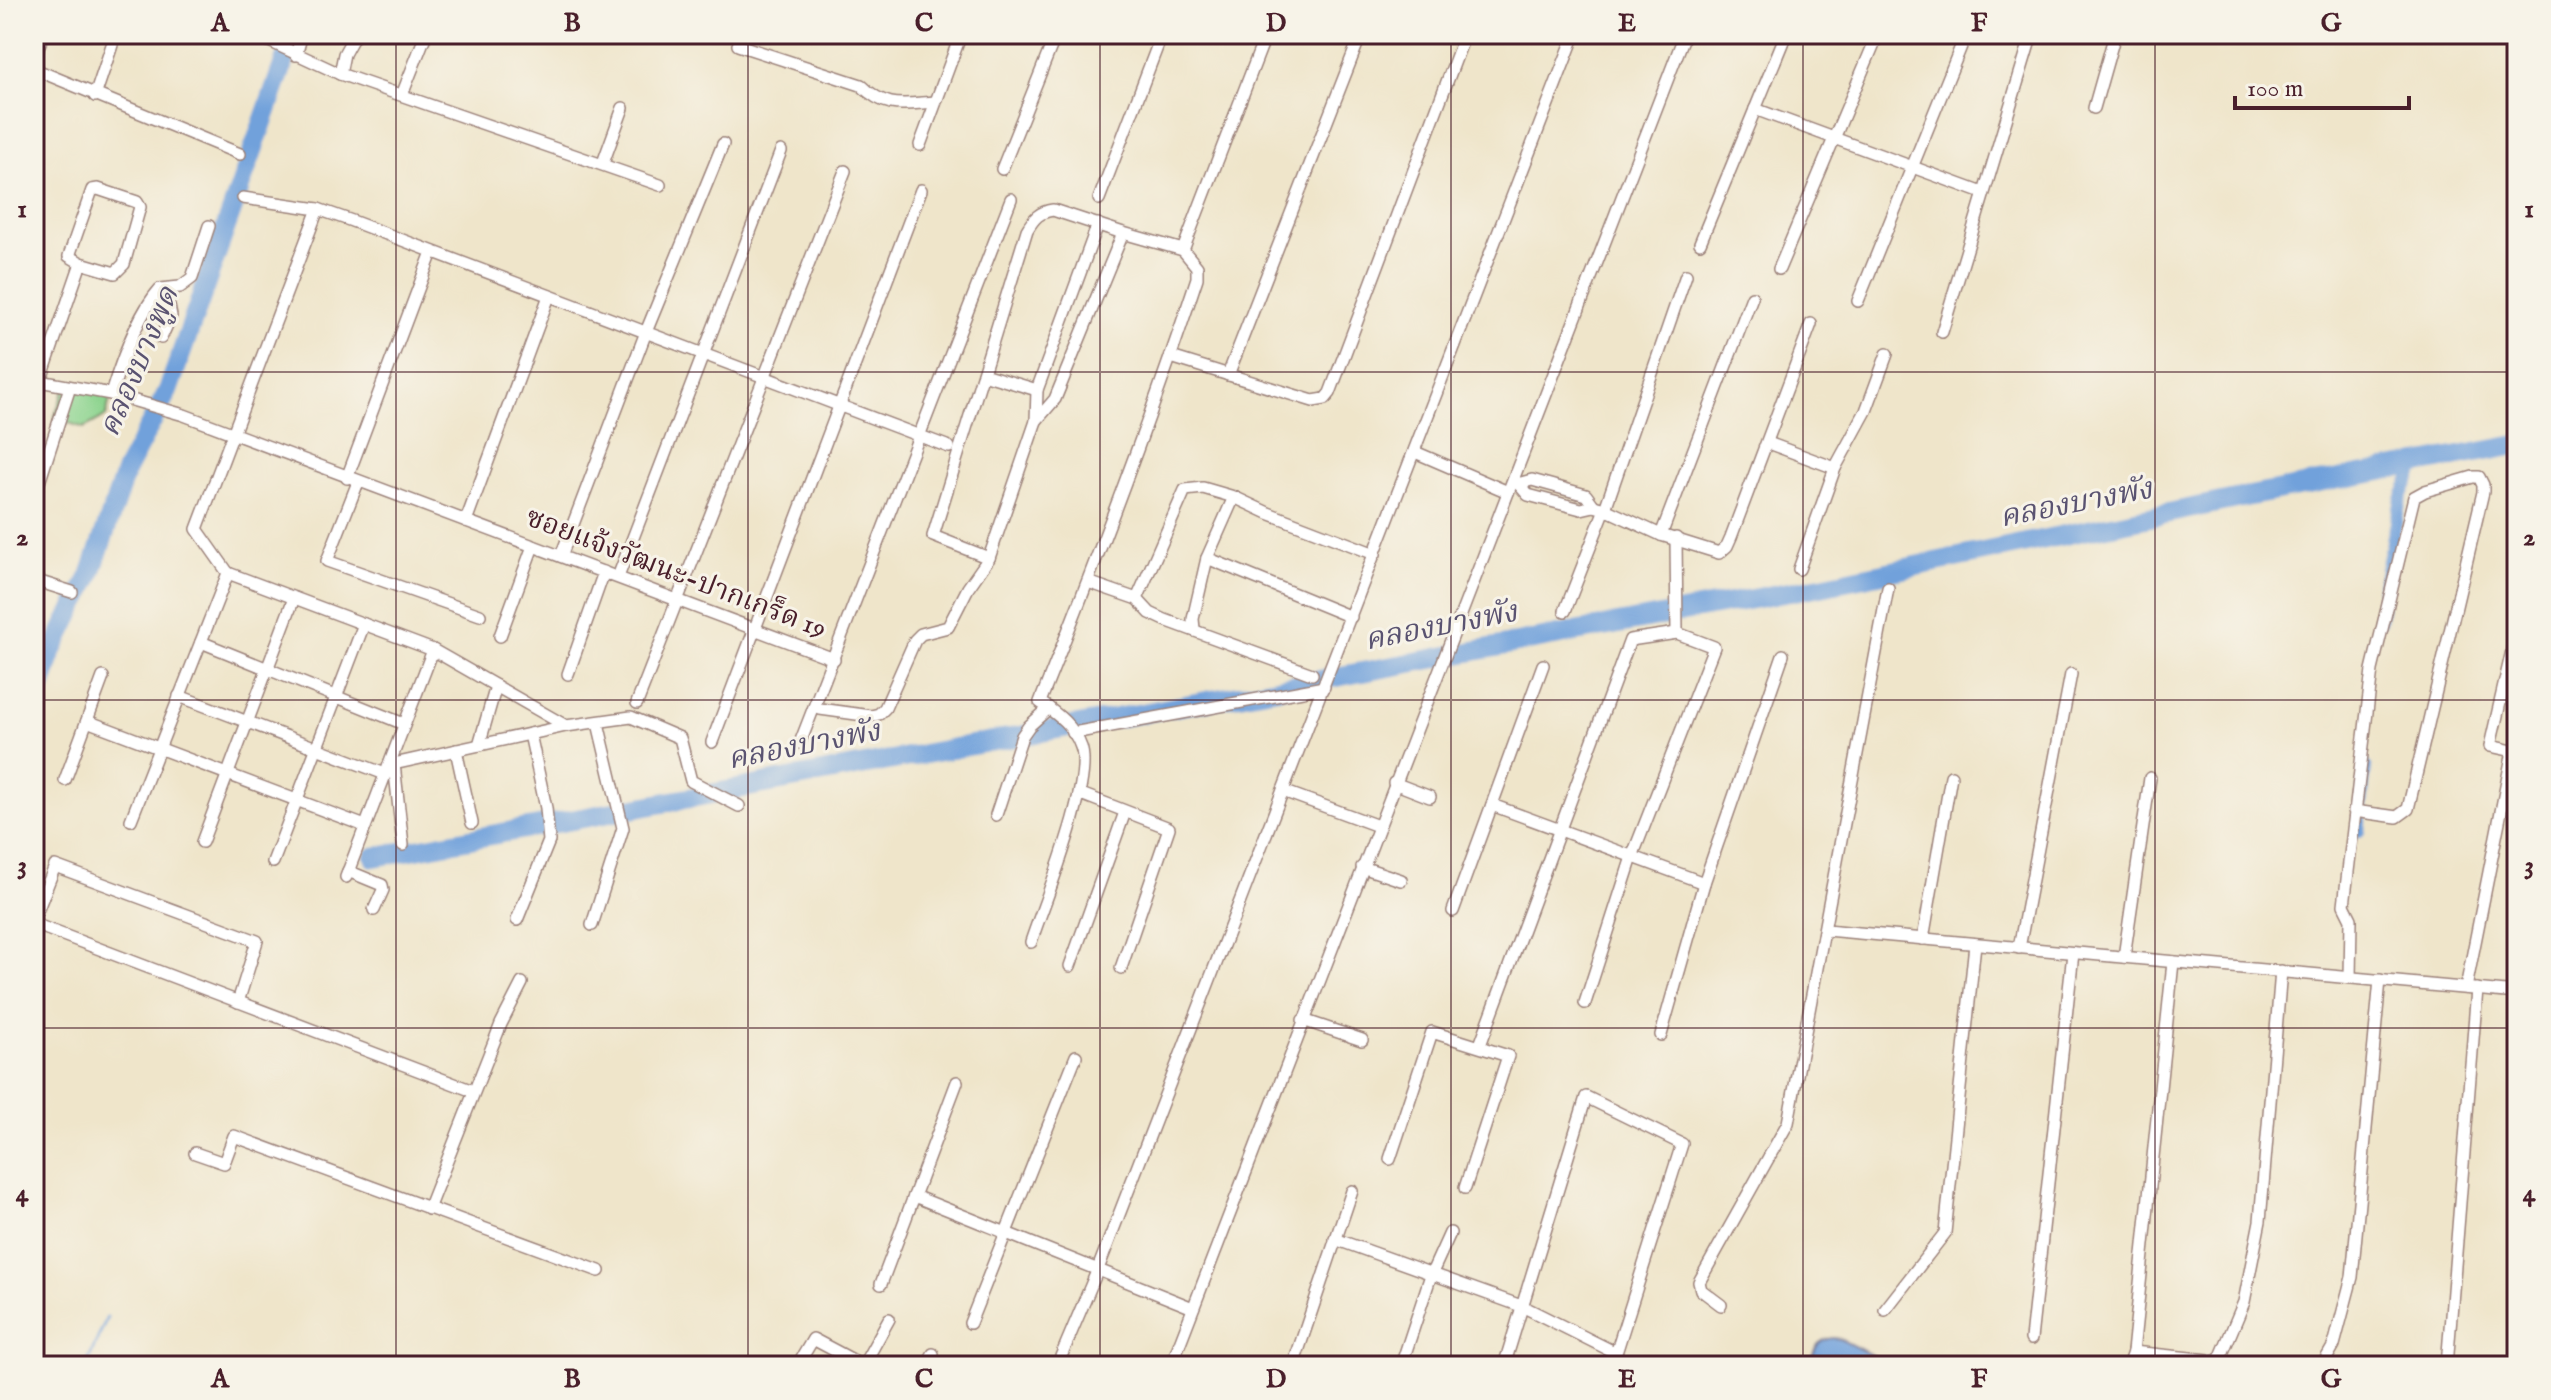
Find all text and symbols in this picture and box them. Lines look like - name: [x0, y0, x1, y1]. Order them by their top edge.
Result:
- text: A: [210, 7, 230, 40]
- text: B: [563, 7, 581, 40]
- text: C: [915, 7, 934, 40]
- text: D: [1266, 7, 1287, 40]
- text: E: [1618, 7, 1636, 40]
- text: F: [1971, 7, 1988, 40]
- text: G: [2321, 7, 2342, 40]
- scale bar: [2235, 60, 2409, 110]
- text: 100 m: [2247, 74, 2303, 105]
- text: 1: [17, 193, 27, 226]
- text: 1: [2524, 193, 2534, 226]
- water label: คลองบางพูด: [91, 281, 189, 442]
- water label: คลองบางพัง: [1996, 470, 2156, 537]
- street label: ซอยแจ้งวัฒนะ-ปากเกร็ด 19: [521, 500, 832, 648]
- text: 2: [16, 521, 28, 554]
- text: 2: [2523, 521, 2535, 554]
- water label: คลองบางพัง: [1361, 593, 1521, 660]
- water label: คลองบางพัง: [724, 712, 884, 779]
- text: 3: [17, 849, 27, 882]
- text: 3: [2524, 849, 2534, 882]
- text: 4: [16, 1177, 30, 1210]
- text: 4: [2523, 1177, 2537, 1210]
- text: A: [210, 1363, 230, 1396]
- text: B: [563, 1363, 581, 1396]
- text: C: [915, 1363, 934, 1396]
- text: D: [1266, 1363, 1287, 1396]
- text: E: [1618, 1363, 1636, 1396]
- text: F: [1971, 1363, 1988, 1396]
- text: G: [2321, 1363, 2342, 1396]

